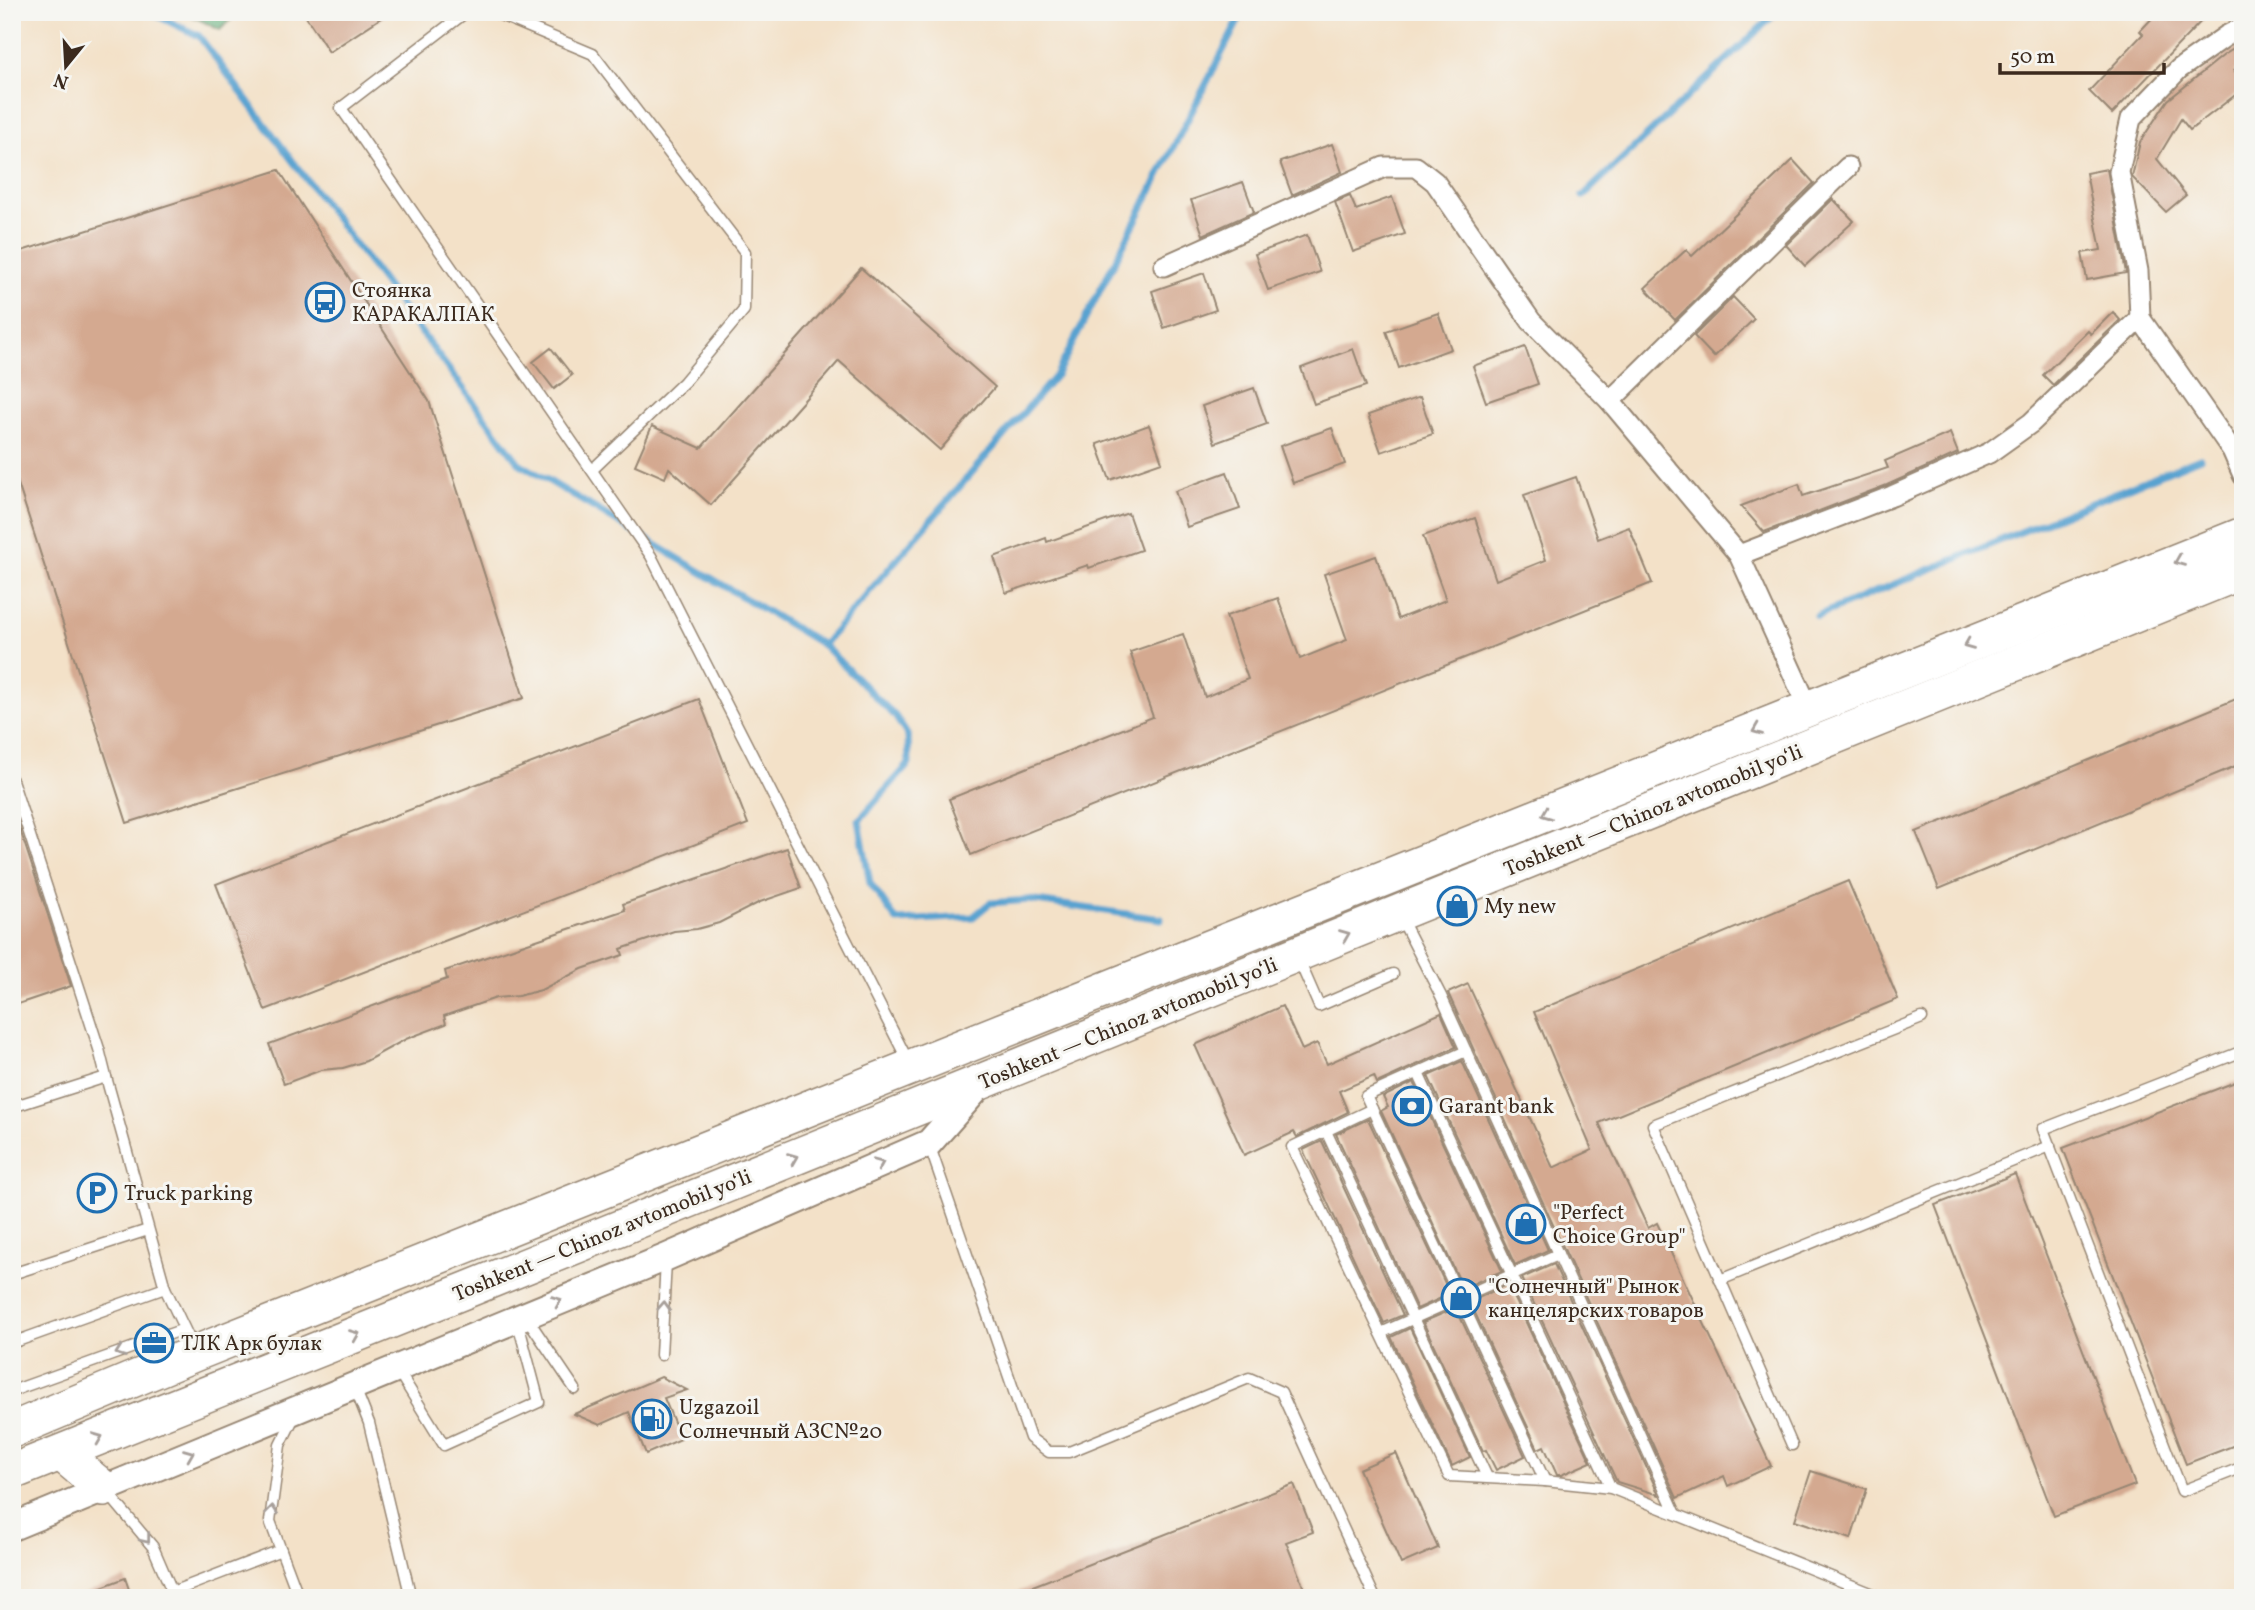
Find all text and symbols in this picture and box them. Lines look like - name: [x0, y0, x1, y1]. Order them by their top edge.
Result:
- north arrow: [32, 32, 102, 102]
- scale bar: [2000, 32, 2164, 76]
- text: 50 m: [2010, 43, 2055, 72]
- text: N: [51, 66, 72, 95]
- place label: Стоянка КАРАКАЛПАК: [352, 277, 495, 330]
- bus stop icon: Стоянка КАРАКАЛПАК: [304, 281, 346, 323]
- one-way arrow: [2174, 552, 2186, 566]
- one-way arrow: [1963, 637, 1975, 651]
- one-way arrow: [1752, 721, 1764, 735]
- street label: Toshkent — Chinoz avtomobil yoʻli: [1500, 738, 1807, 885]
- one-way arrow: [1540, 806, 1552, 820]
- shop icon: My new: [1436, 885, 1478, 927]
- place label: My new: [1484, 893, 1556, 922]
- one-way arrow: [1338, 929, 1350, 943]
- street label: Toshkent — Chinoz avtomobil yoʻli: [975, 951, 1282, 1098]
- bank icon: Garant bank: [1391, 1085, 1433, 1127]
- place label: Garant bank: [1439, 1093, 1555, 1122]
- one-way arrow: [787, 1153, 799, 1167]
- one-way arrow: [872, 1159, 884, 1173]
- street label: Toshkent — Chinoz avtomobil yoʻli: [449, 1163, 756, 1310]
- parking icon: Truck parking: [76, 1172, 118, 1214]
- place label: Truck parking: [124, 1180, 253, 1209]
- place label: "Perfect Choice Group": [1553, 1199, 1686, 1252]
- shop icon: "Perfect Choice Group": [1505, 1203, 1547, 1245]
- place label: "Солнечный" Рынок канцелярских товаров: [1488, 1273, 1704, 1326]
- shop icon: "Солнечный" Рынок канцелярских товаров: [1440, 1277, 1482, 1319]
- one-way arrow: [550, 1296, 562, 1310]
- one-way arrow: [656, 1300, 671, 1311]
- office icon: ТЛК Арк булак: [133, 1322, 175, 1364]
- one-way arrow: [348, 1329, 360, 1343]
- place label: ТЛК Арк булак: [181, 1330, 322, 1359]
- one-way arrow: [115, 1344, 127, 1358]
- place label: Uzgazoil Солнечный АЗС№20: [679, 1394, 882, 1447]
- fuel station icon: Uzgazoil Солнечный АЗС№20: [631, 1398, 673, 1440]
- one-way arrow: [92, 1432, 104, 1446]
- one-way arrow: [182, 1449, 194, 1463]
- one-way arrow: [264, 1504, 279, 1516]
- one-way arrow: [138, 1531, 150, 1544]

